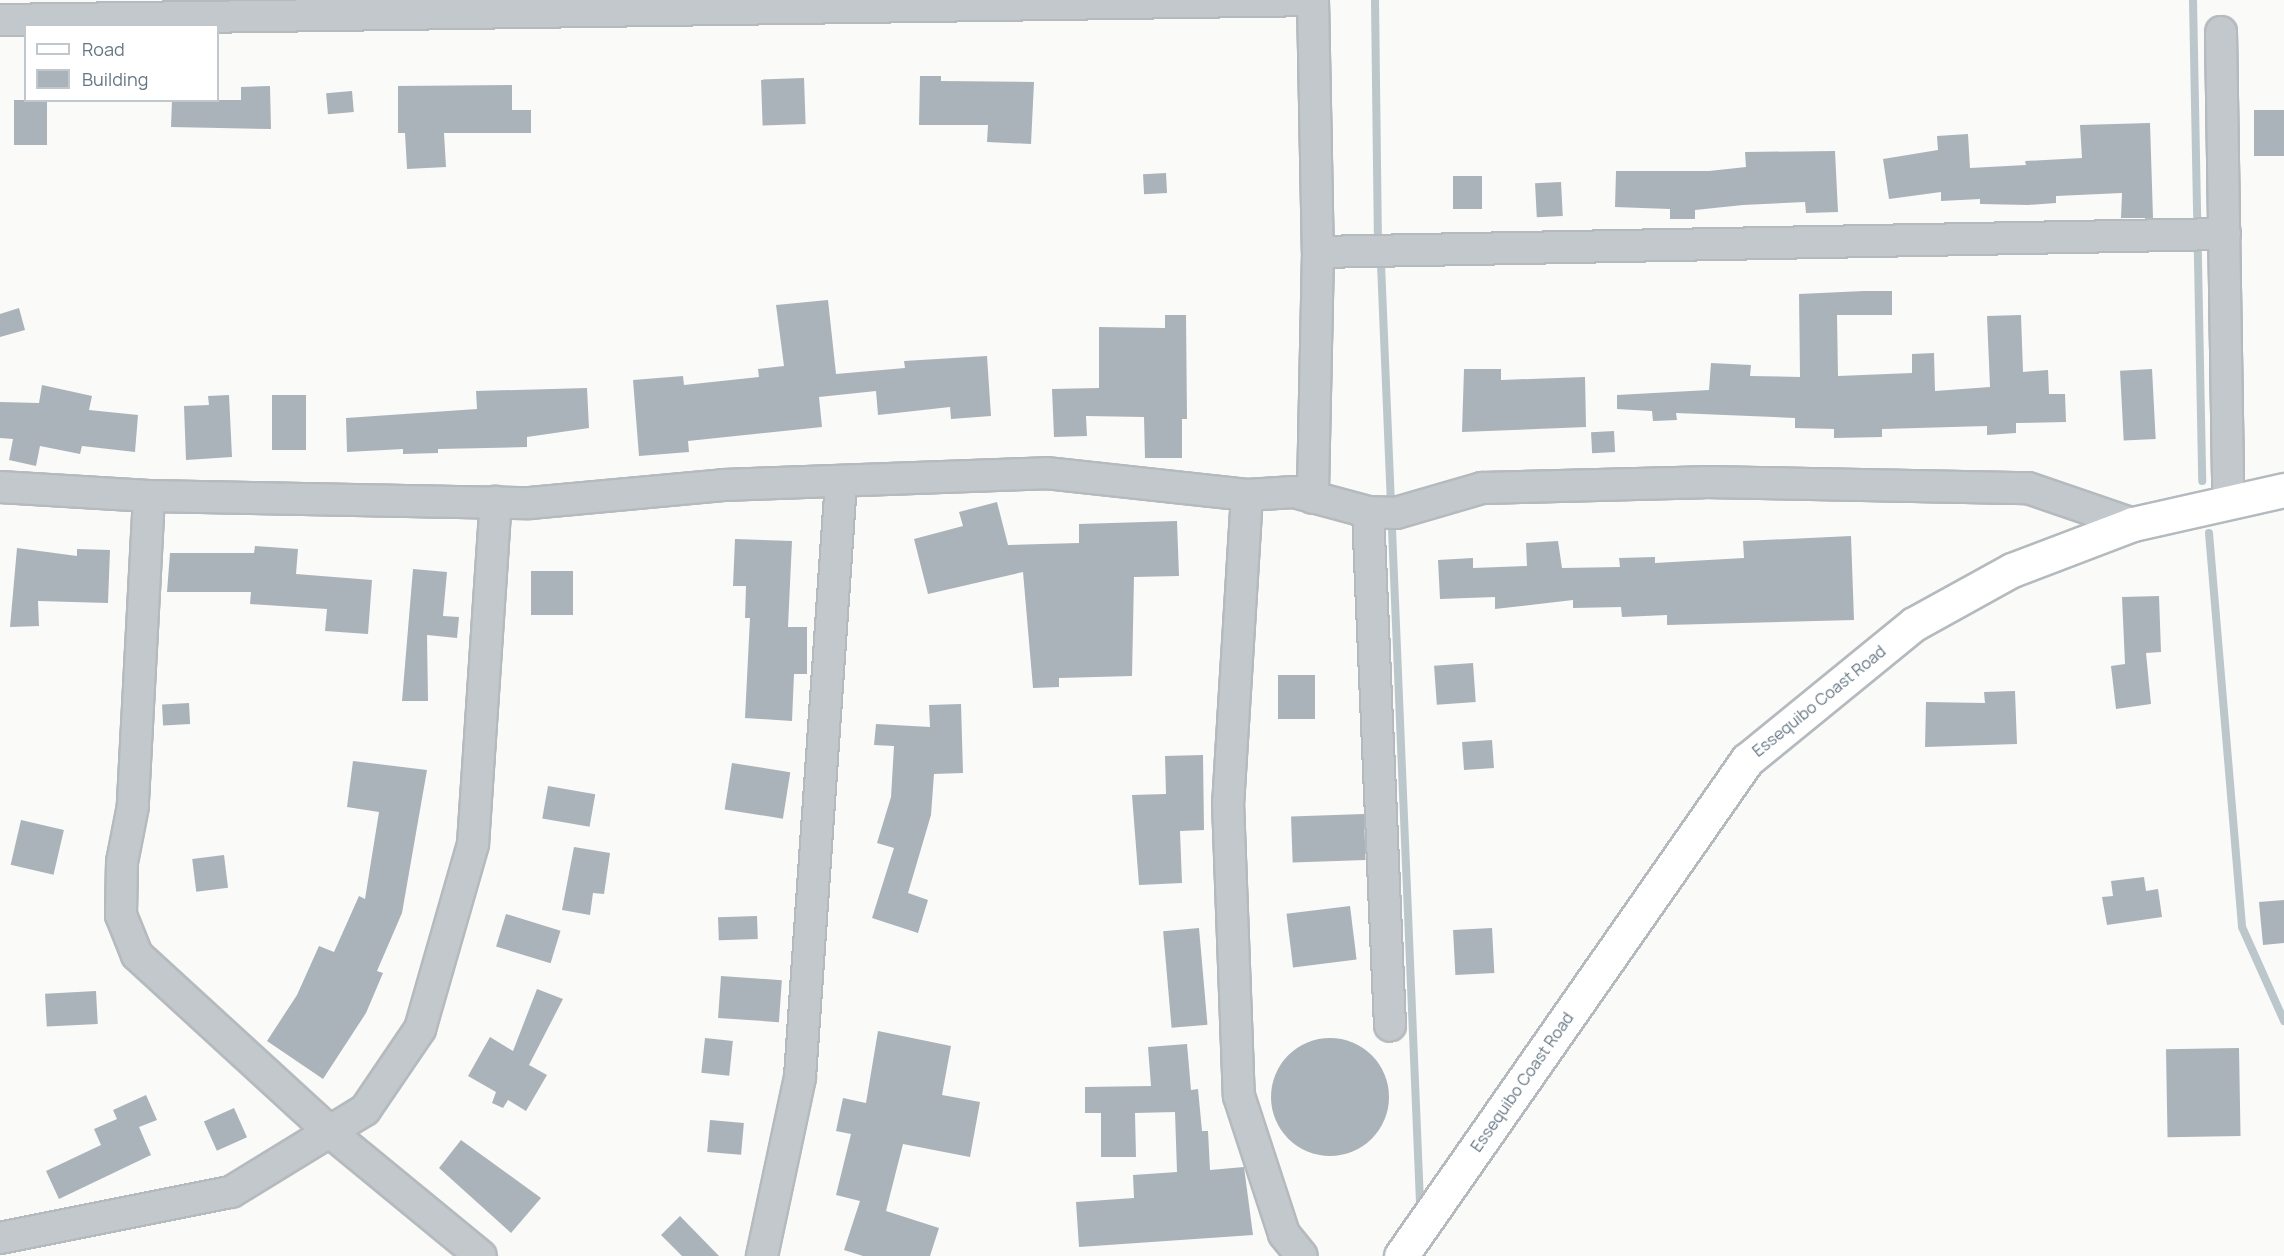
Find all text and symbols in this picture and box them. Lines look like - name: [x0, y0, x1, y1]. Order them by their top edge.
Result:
- legend: [24, 24, 219, 102]
- text: Road: [82, 37, 125, 61]
- text: Building: [82, 67, 148, 91]
- street label: Essequibo Coast Road: [1749, 641, 1889, 761]
- street label: Essequibo Coast Road: [1467, 1009, 1577, 1155]

